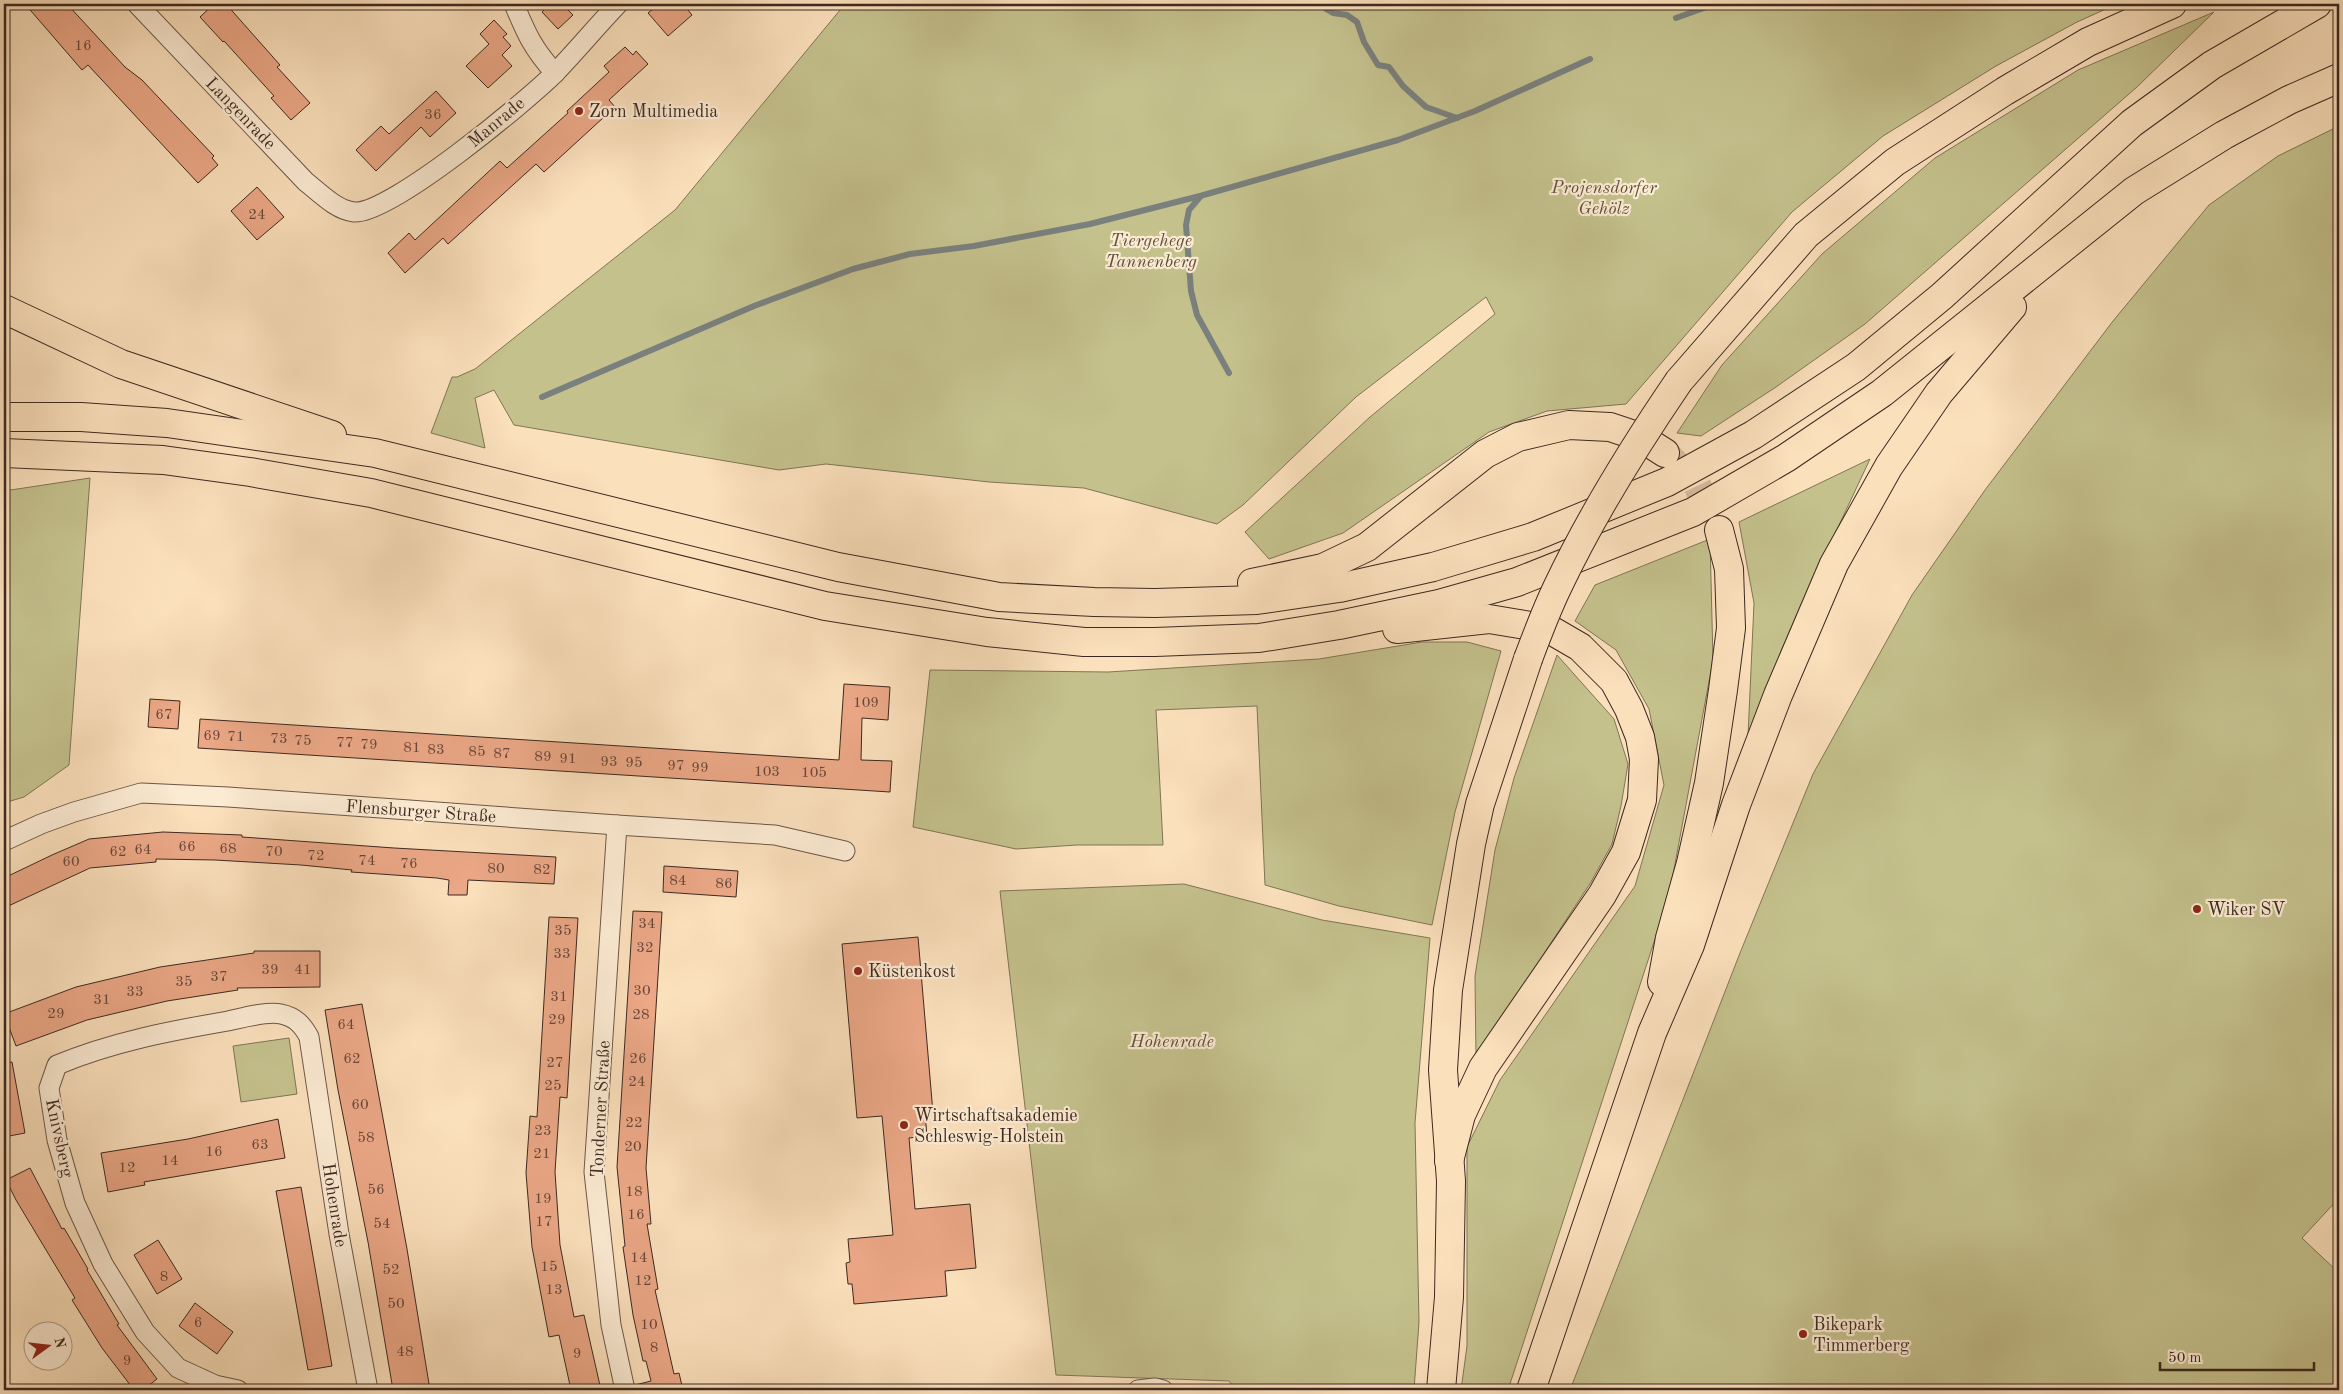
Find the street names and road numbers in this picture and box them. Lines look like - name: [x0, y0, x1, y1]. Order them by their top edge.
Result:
- street label: Langenrade: [202, 74, 279, 153]
- street label: Manrade: [465, 94, 528, 151]
- street label: Flensburger Straße: [345, 798, 497, 826]
- street label: Tonderner Straße: [588, 1040, 614, 1178]
- street label: Knivsberg: [42, 1097, 76, 1180]
- street label: Hohenrade: [318, 1162, 350, 1248]

